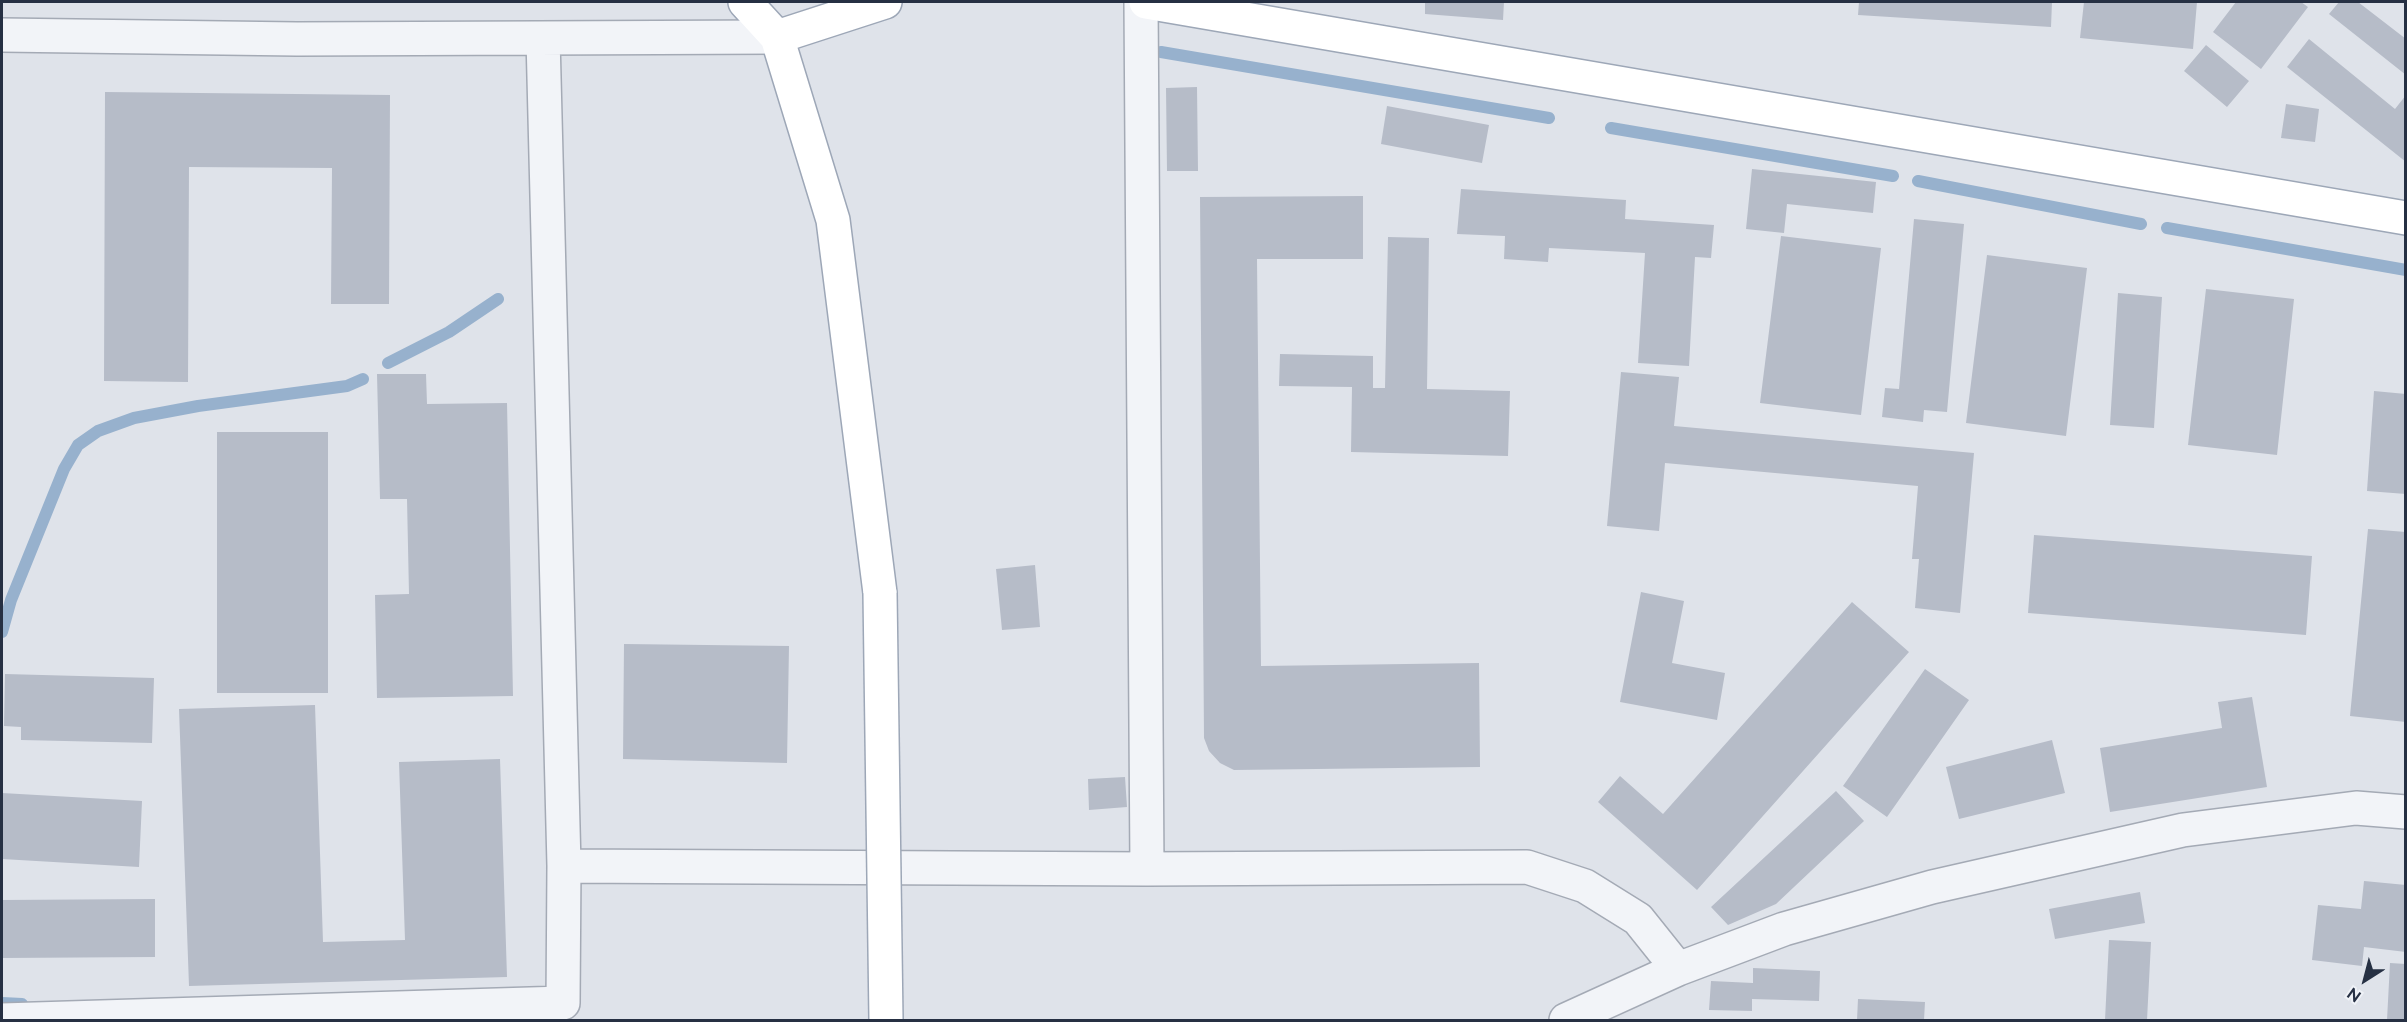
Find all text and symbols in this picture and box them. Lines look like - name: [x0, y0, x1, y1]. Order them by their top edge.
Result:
- north arrow: [2335, 950, 2395, 1010]
- text: N: [2344, 984, 2365, 1006]

